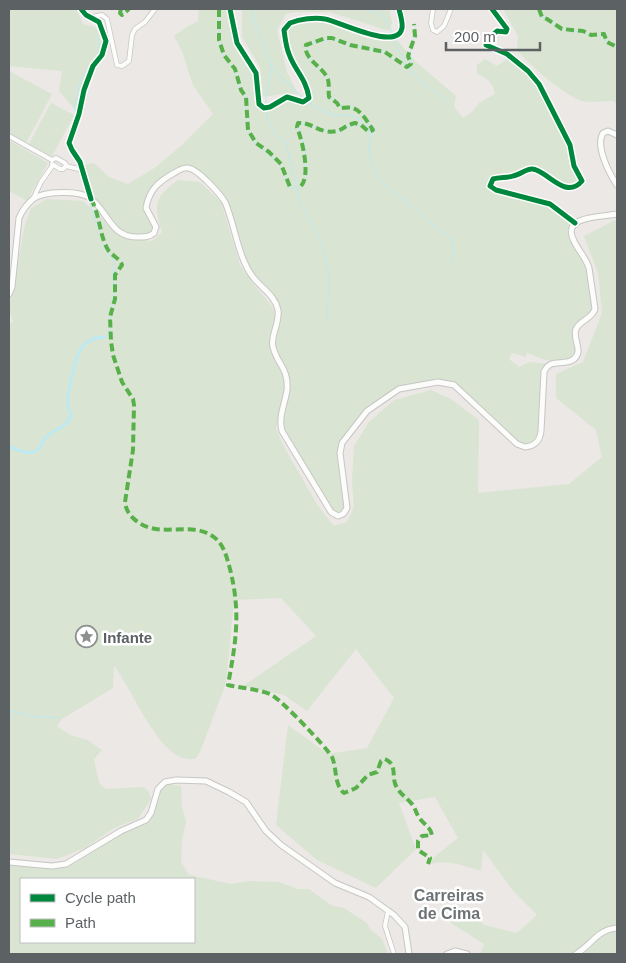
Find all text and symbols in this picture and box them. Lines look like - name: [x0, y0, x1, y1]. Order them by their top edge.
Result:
- scale bar: [446, 20, 540, 52]
- text: 200 m: [454, 28, 496, 45]
- place icon: Infante: [75, 625, 99, 649]
- place label: Infante: [103, 629, 152, 646]
- legend: [20, 878, 195, 943]
- district label: Carreiras de Cima: [414, 887, 484, 922]
- text: Cycle path: [65, 889, 136, 906]
- text: Path: [65, 914, 96, 931]

